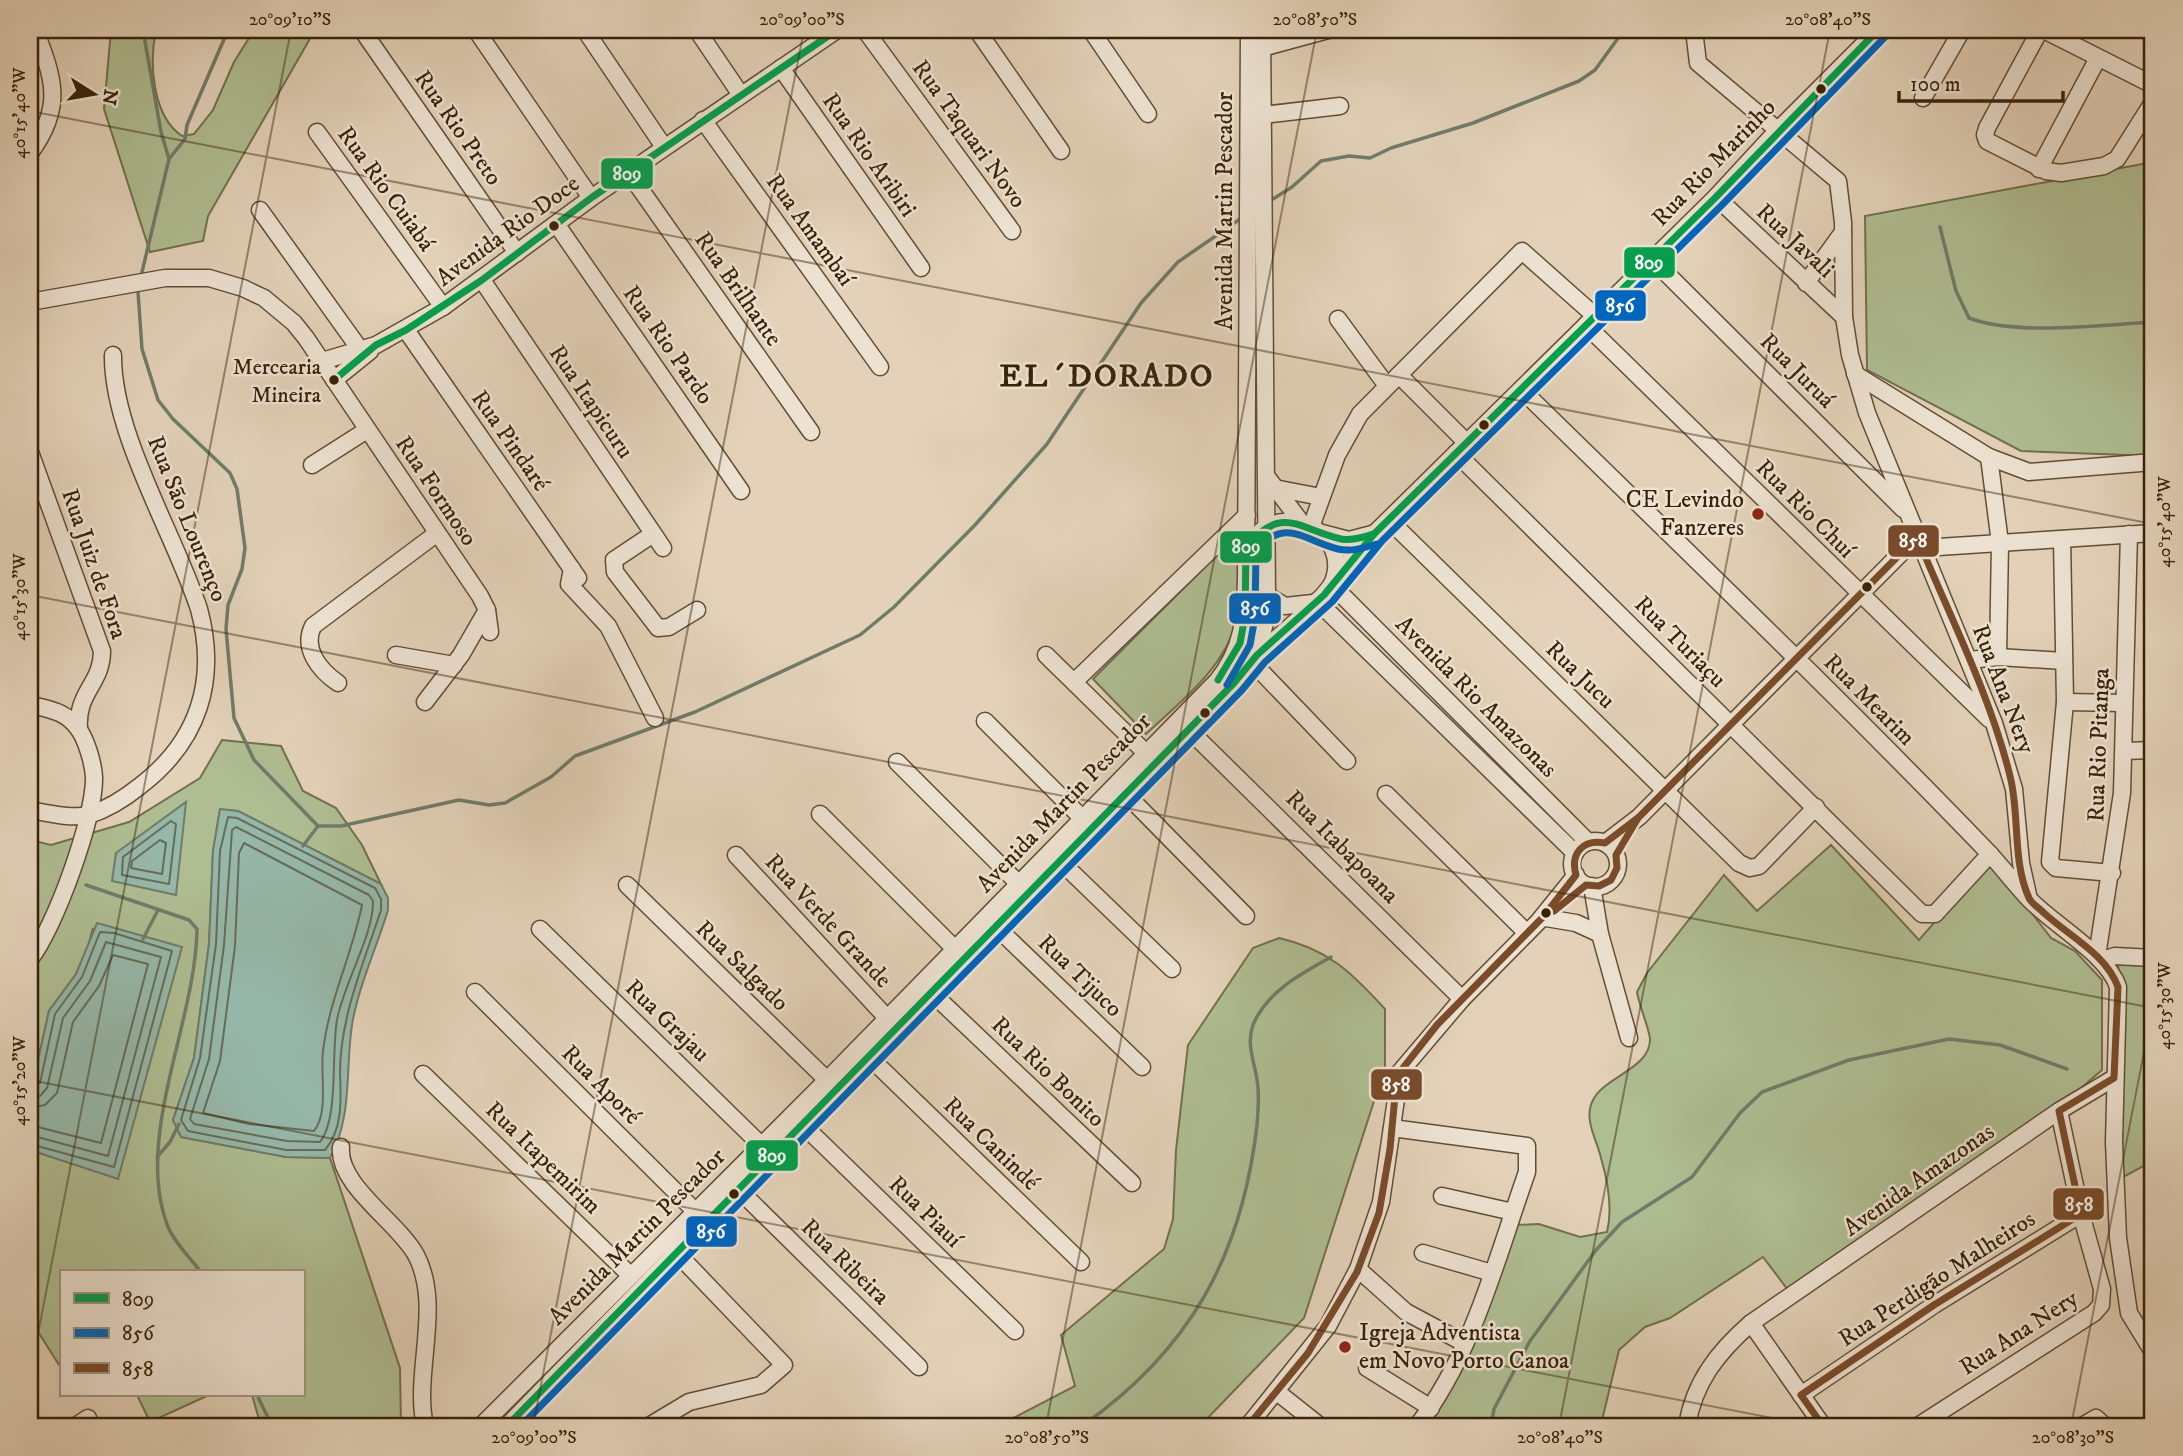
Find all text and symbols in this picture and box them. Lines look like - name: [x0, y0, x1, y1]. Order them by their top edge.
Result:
- text: 20°09'10"S: [249, 9, 331, 31]
- text: 20°09'00"S: [759, 9, 845, 31]
- text: 20°08'50"S: [1273, 9, 1357, 31]
- text: 20°08'40"S: [1785, 9, 1871, 31]
- street label: Rua Taquari Novo: [905, 54, 1033, 214]
- north arrow: [60, 60, 130, 130]
- scale bar: [1899, 60, 2064, 104]
- street label: Rua Rio Preto: [407, 65, 509, 191]
- text: 40°15'40"W: [9, 67, 31, 159]
- text: 100 m: [1910, 72, 1961, 98]
- unlabelled marker: [1814, 82, 1828, 96]
- text: N: [96, 87, 122, 107]
- street label: Rua Rio Aribiri: [815, 87, 923, 223]
- street label: Avenida Martin Pescador: [1210, 92, 1240, 330]
- street label: Rua Rio Marinho: [1646, 93, 1782, 233]
- street label: Rua Rio Cuiabá: [331, 121, 442, 258]
- line badge: 809: [600, 157, 654, 190]
- text: 809: [612, 163, 642, 186]
- street label: Rua Amambaí: [759, 168, 862, 294]
- street label: Avenida Rio Doce: [430, 169, 586, 293]
- street label: Rua Javali: [1750, 197, 1840, 285]
- unlabelled marker: [547, 219, 561, 233]
- street label: Rua Brilhante: [688, 226, 788, 352]
- line badge: 809: [1623, 246, 1676, 279]
- text: 809: [1634, 252, 1664, 275]
- street label: Rua Rio Pardo: [616, 280, 720, 410]
- line badge: 856: [1594, 289, 1647, 322]
- text: 856: [1606, 295, 1636, 318]
- street label: Rua Juruá: [1753, 327, 1842, 416]
- street label: Rua Itapicuru: [542, 339, 640, 465]
- place label: Mercearia Mineira: [233, 354, 322, 409]
- district label: EL´DORADO: [1000, 357, 1214, 397]
- marker: Mercearia Mineira: [327, 373, 341, 387]
- street label: Rua Pindaré: [464, 385, 556, 497]
- unlabelled marker: [1477, 418, 1491, 432]
- street label: Rua Formoso: [388, 430, 484, 552]
- street label: Rua São Lourenço: [140, 432, 234, 606]
- street label: Rua Rio Chuí: [1749, 453, 1862, 566]
- text: 40°15'40"W: [2154, 476, 2176, 568]
- street label: Rua Juiz de Fora: [54, 485, 134, 644]
- place label: CE Levindo Fanzeres: [1626, 485, 1744, 543]
- marker: CE Levindo Fanzeres: [1750, 506, 1766, 522]
- line badge: 858: [1887, 524, 1940, 558]
- line badge: 809: [1219, 530, 1273, 564]
- text: 858: [1899, 530, 1928, 553]
- text: 809: [1231, 536, 1261, 559]
- text: 40°15'30"W: [9, 553, 31, 641]
- unlabelled marker: [1860, 580, 1874, 594]
- street label: Rua Turiaçu: [1628, 590, 1732, 694]
- line badge: 856: [1228, 592, 1282, 625]
- text: 856: [1241, 598, 1271, 621]
- street label: Avenida Rio Amazonas: [1389, 610, 1563, 784]
- street label: Rua Ana Nery: [1965, 620, 2042, 758]
- street label: Rua Jucu: [1539, 635, 1621, 715]
- street label: Rua Mearim: [1817, 648, 1921, 752]
- street label: Rua Rio Pitanga: [2081, 667, 2117, 823]
- unlabelled marker: [1198, 706, 1212, 720]
- street label: Avenida Martin Pescador: [970, 707, 1158, 899]
- street label: Rua Itabapoana: [1279, 784, 1406, 911]
- street label: Rua Verde Grande: [758, 848, 898, 995]
- unlabelled marker: [1539, 906, 1553, 920]
- street label: Rua Salgado: [689, 914, 795, 1018]
- street label: Rua Tijuco: [1031, 928, 1129, 1024]
- text: 40°15'30"W: [2154, 962, 2176, 1050]
- street label: Rua Grajau: [618, 973, 716, 1069]
- street label: Rua Rio Bonito: [985, 1010, 1111, 1134]
- text: 40°15'20"W: [9, 1036, 31, 1126]
- street label: Rua Aporé: [555, 1039, 647, 1131]
- line badge: 858: [1370, 1068, 1423, 1101]
- text: 858: [1382, 1074, 1411, 1097]
- street label: Rua Canindé: [937, 1091, 1045, 1197]
- street label: Rua Itapemirim: [479, 1095, 607, 1221]
- street label: Avenida Amazonas: [1838, 1117, 2000, 1243]
- line badge: 809: [745, 1139, 799, 1172]
- street label: Avenida Martin Pescador: [542, 1142, 732, 1332]
- text: 809: [757, 1145, 787, 1168]
- street label: Rua Piauí: [882, 1170, 969, 1256]
- unlabelled marker: [727, 1187, 741, 1201]
- line badge: 858: [2052, 1187, 2105, 1221]
- text: 858: [2065, 1194, 2094, 1217]
- street label: Rua Perdigão Malheiros: [1833, 1204, 2041, 1354]
- street label: Rua Ribeira: [794, 1212, 896, 1312]
- line badge: 856: [685, 1215, 738, 1248]
- text: 856: [697, 1221, 727, 1244]
- legend: [60, 1270, 304, 1396]
- street label: Rua Ana Nery: [1954, 1283, 2085, 1382]
- text: 809: [122, 1287, 154, 1313]
- place label: Igreja Adventista em Novo Porto Canoa: [1359, 1318, 1570, 1376]
- text: 856: [122, 1321, 155, 1347]
- marker: Igreja Adventista em Novo Porto Canoa: [1337, 1339, 1353, 1355]
- text: 858: [122, 1357, 153, 1383]
- text: 20°09'00"S: [491, 1427, 577, 1449]
- text: 20°08'50"S: [1005, 1427, 1089, 1449]
- text: 20°08'40"S: [1517, 1427, 1603, 1449]
- text: 20°08'30"S: [2032, 1427, 2114, 1449]

